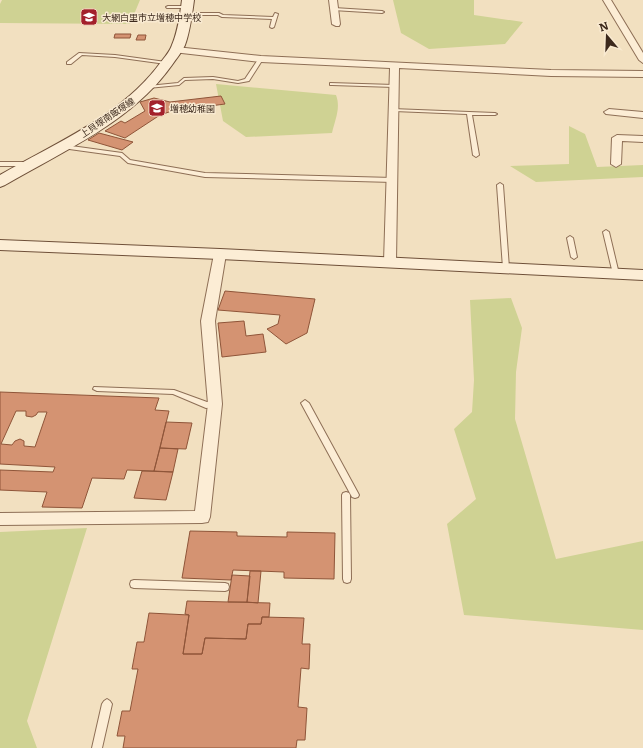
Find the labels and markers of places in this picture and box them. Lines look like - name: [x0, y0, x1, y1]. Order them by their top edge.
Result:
- school or university icon: 大網白里市立増穂中学校: [79, 7, 99, 27]
- place label: 大網白里市立増穂中学校: [102, 10, 201, 24]
- school or university icon: 増穂幼稚園: [147, 98, 167, 118]
- place label: 増穂幼稚園: [170, 101, 215, 115]

